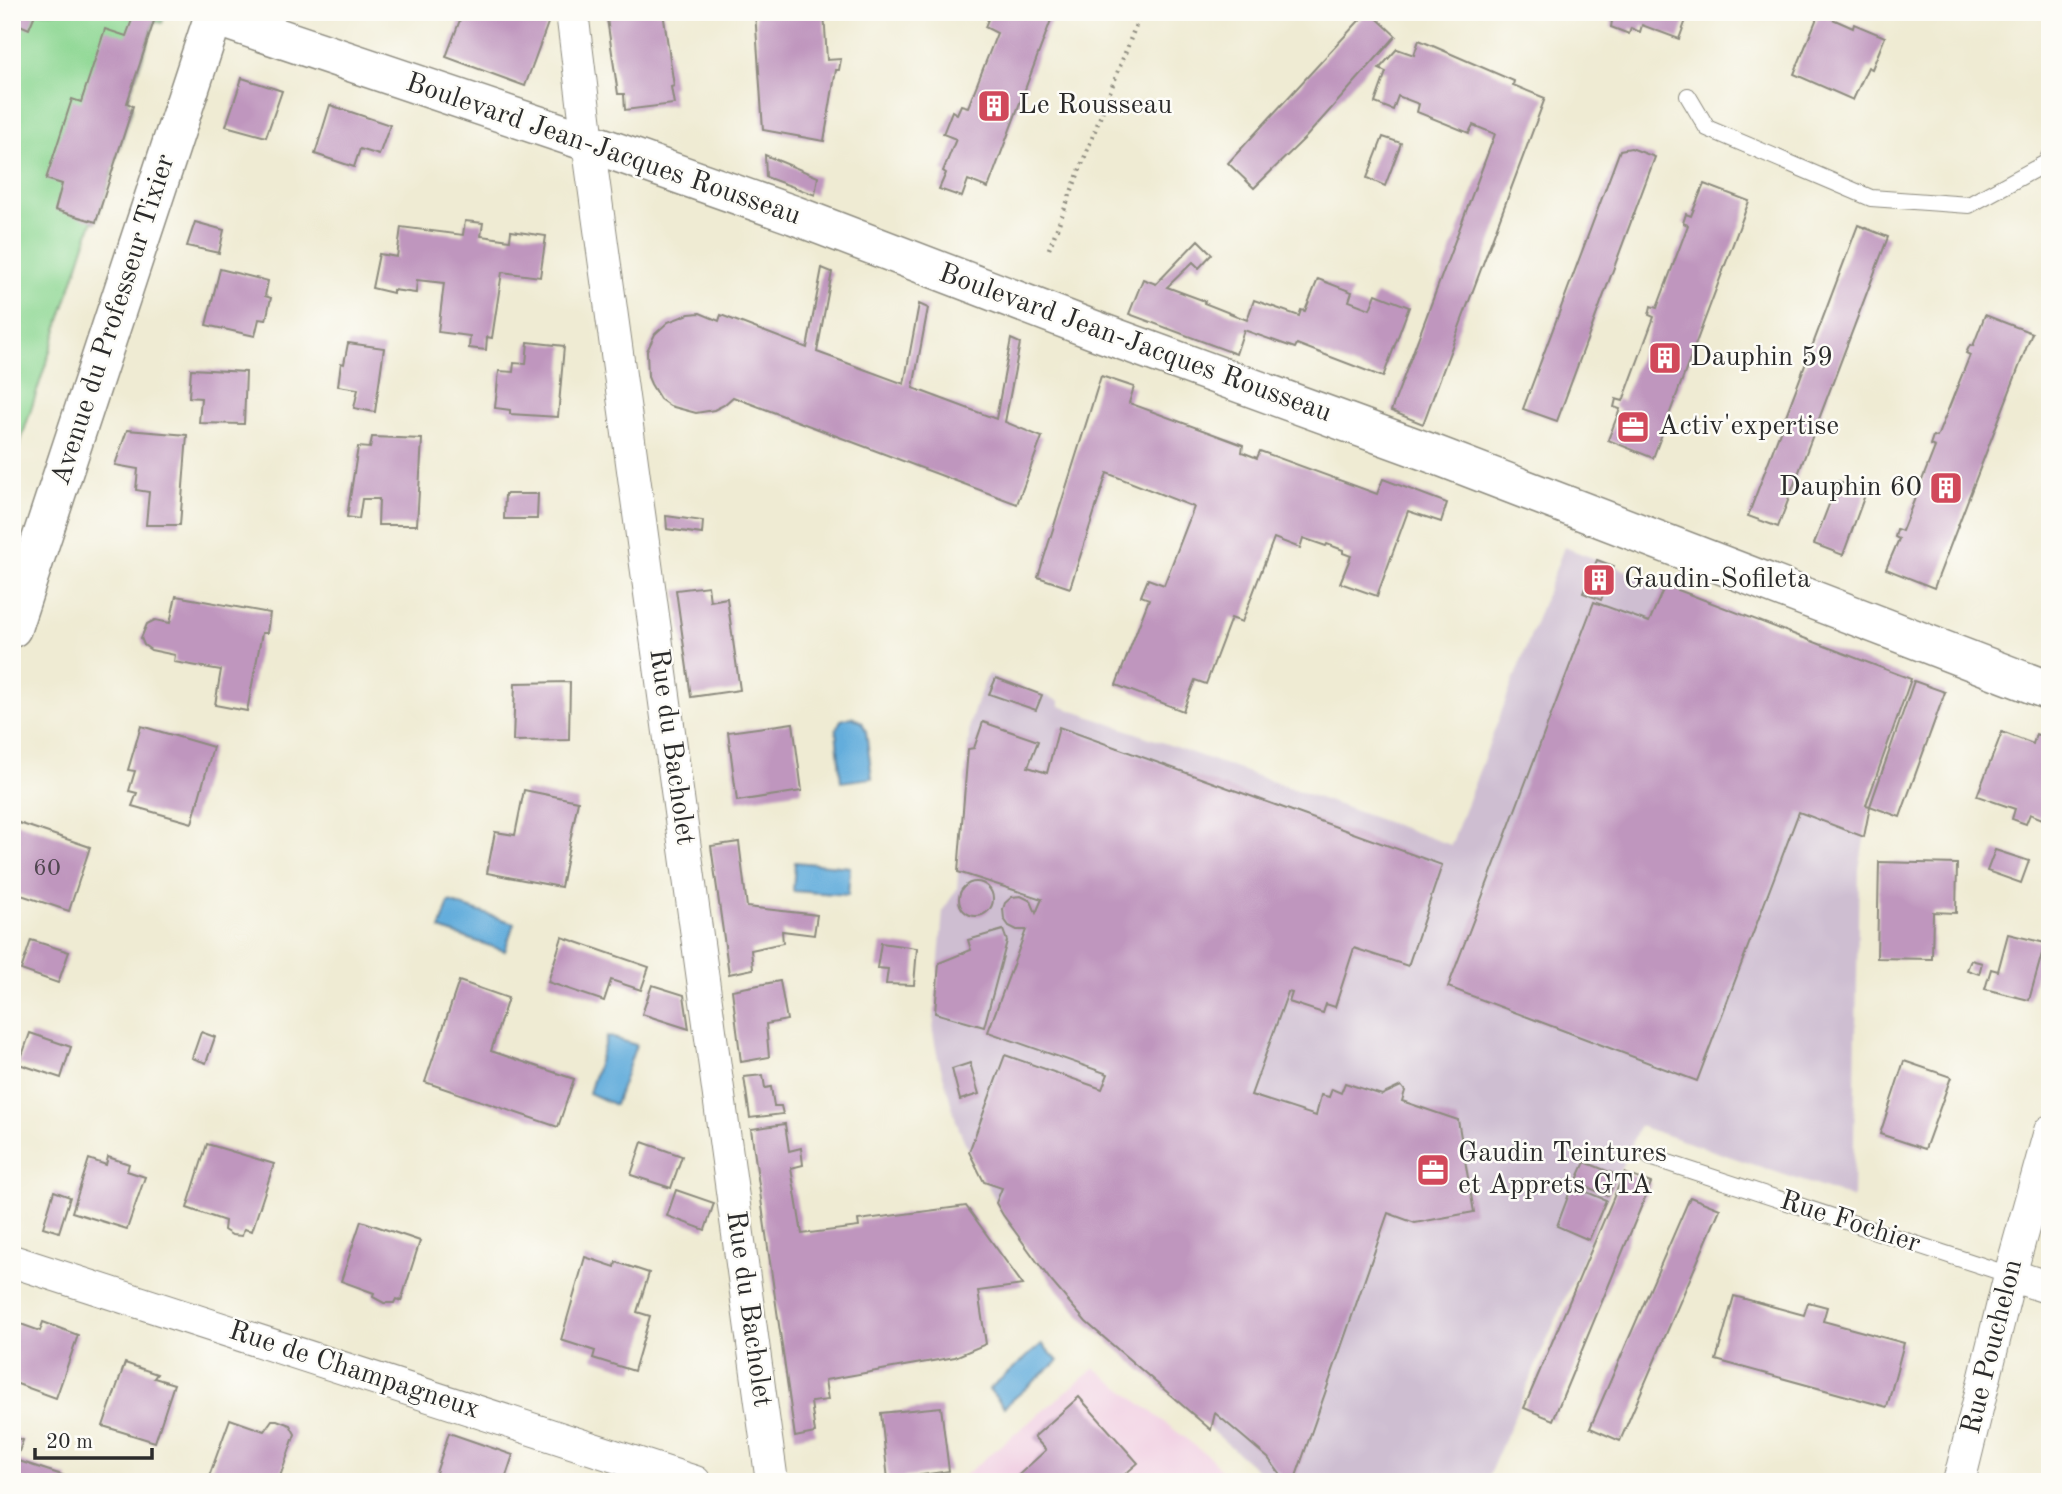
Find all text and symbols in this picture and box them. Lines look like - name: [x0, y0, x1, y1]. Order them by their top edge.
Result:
- street label: Boulevard Jean-Jacques Rousseau: [402, 69, 804, 231]
- building icon: Le Rousseau: [975, 87, 1013, 125]
- place label: Le Rousseau: [1018, 92, 1172, 120]
- street label: Avenue du Professeur Tixier: [47, 151, 181, 489]
- street label: Boulevard Jean-Jacques Rousseau: [935, 260, 1335, 428]
- building icon: Dauphin 59: [1646, 339, 1684, 377]
- place label: Dauphin 59: [1690, 344, 1833, 372]
- office icon: Activ'expertise: [1614, 408, 1652, 446]
- place label: Activ'expertise: [1658, 413, 1839, 441]
- building icon: Dauphin 60: [1927, 469, 1965, 507]
- place label: Dauphin 60: [1779, 474, 1922, 502]
- building icon: Gaudin-Sofileta: [1580, 561, 1618, 599]
- place label: Gaudin-Sofileta: [1624, 566, 1811, 594]
- street label: Rue du Bacholet: [643, 647, 699, 847]
- house number: 60: [33, 857, 61, 881]
- place label: Gaudin Teintures et Apprets GTA: [1458, 1140, 1667, 1200]
- office icon: Gaudin Teintures et Apprets GTA: [1414, 1151, 1452, 1189]
- street label: Rue Fochier: [1776, 1187, 1924, 1259]
- street label: Rue du Bacholet: [720, 1209, 776, 1409]
- street label: Rue Pouchelon: [1958, 1257, 2028, 1437]
- street label: Rue de Champagneux: [225, 1317, 483, 1425]
- scale bar: [35, 1417, 152, 1461]
- text: 20 m: [46, 1432, 93, 1453]

